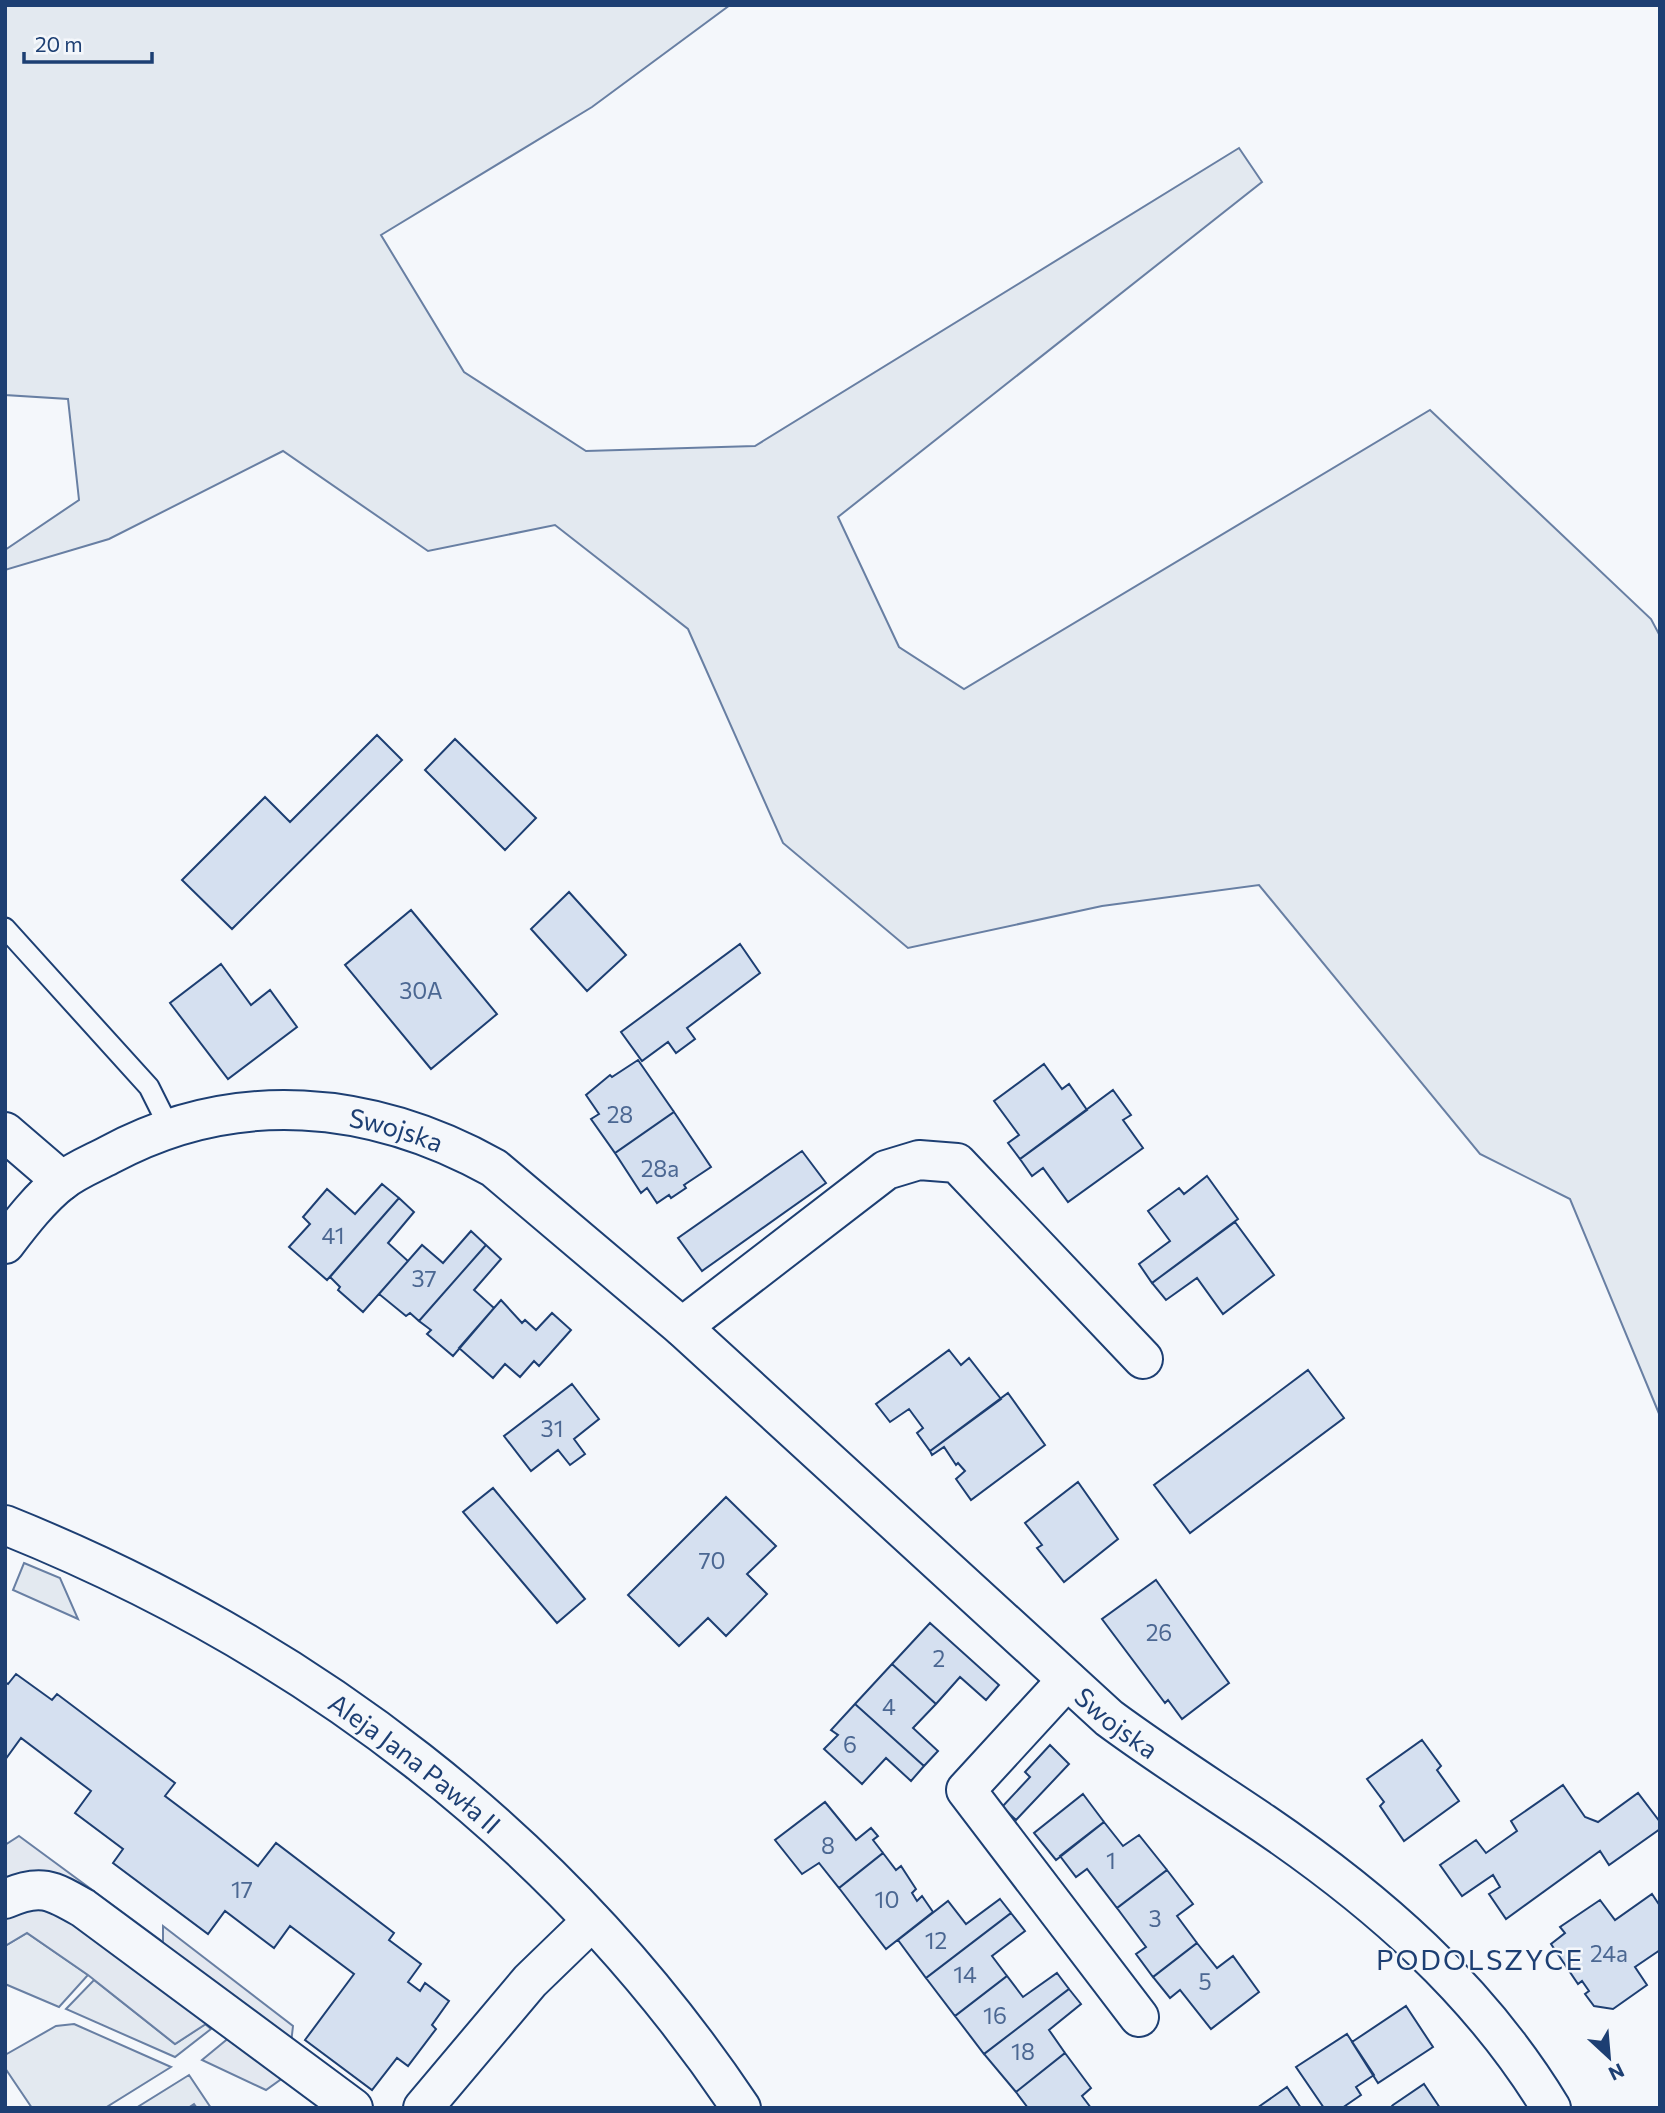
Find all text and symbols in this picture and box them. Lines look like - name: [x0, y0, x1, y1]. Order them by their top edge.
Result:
- scale bar: [24, 21, 152, 65]
- text: 20 m: [35, 31, 83, 56]
- house number: 30A: [399, 976, 443, 1004]
- street label: Swojska: [347, 1100, 448, 1157]
- house number: 28: [607, 1100, 633, 1128]
- house number: 28a: [641, 1154, 679, 1182]
- house number: 41: [322, 1221, 344, 1249]
- house number: 37: [411, 1264, 437, 1292]
- house number: 31: [541, 1414, 563, 1442]
- house number: 70: [698, 1546, 726, 1574]
- house number: 26: [1146, 1618, 1172, 1646]
- house number: 2: [933, 1644, 945, 1672]
- street label: Swojska: [1070, 1680, 1165, 1764]
- street label: Aleja Jana Pawła II: [324, 1686, 508, 1839]
- house number: 4: [882, 1692, 896, 1720]
- house number: 6: [843, 1730, 857, 1758]
- house number: 8: [821, 1831, 835, 1859]
- house number: 1: [1106, 1846, 1116, 1874]
- house number: 17: [231, 1875, 253, 1903]
- house number: 10: [875, 1885, 899, 1913]
- house number: 3: [1148, 1904, 1162, 1932]
- house number: 12: [925, 1926, 947, 1954]
- house number: 24a: [1590, 1939, 1628, 1967]
- district label: PODOLSZYCE: [1376, 1942, 1584, 1976]
- house number: 14: [953, 1960, 977, 1988]
- house number: 5: [1198, 1967, 1212, 1995]
- house number: 16: [983, 2001, 1007, 2029]
- north arrow: [1574, 2022, 1644, 2092]
- house number: 18: [1011, 2037, 1035, 2065]
- text: N: [1605, 2059, 1628, 2086]

